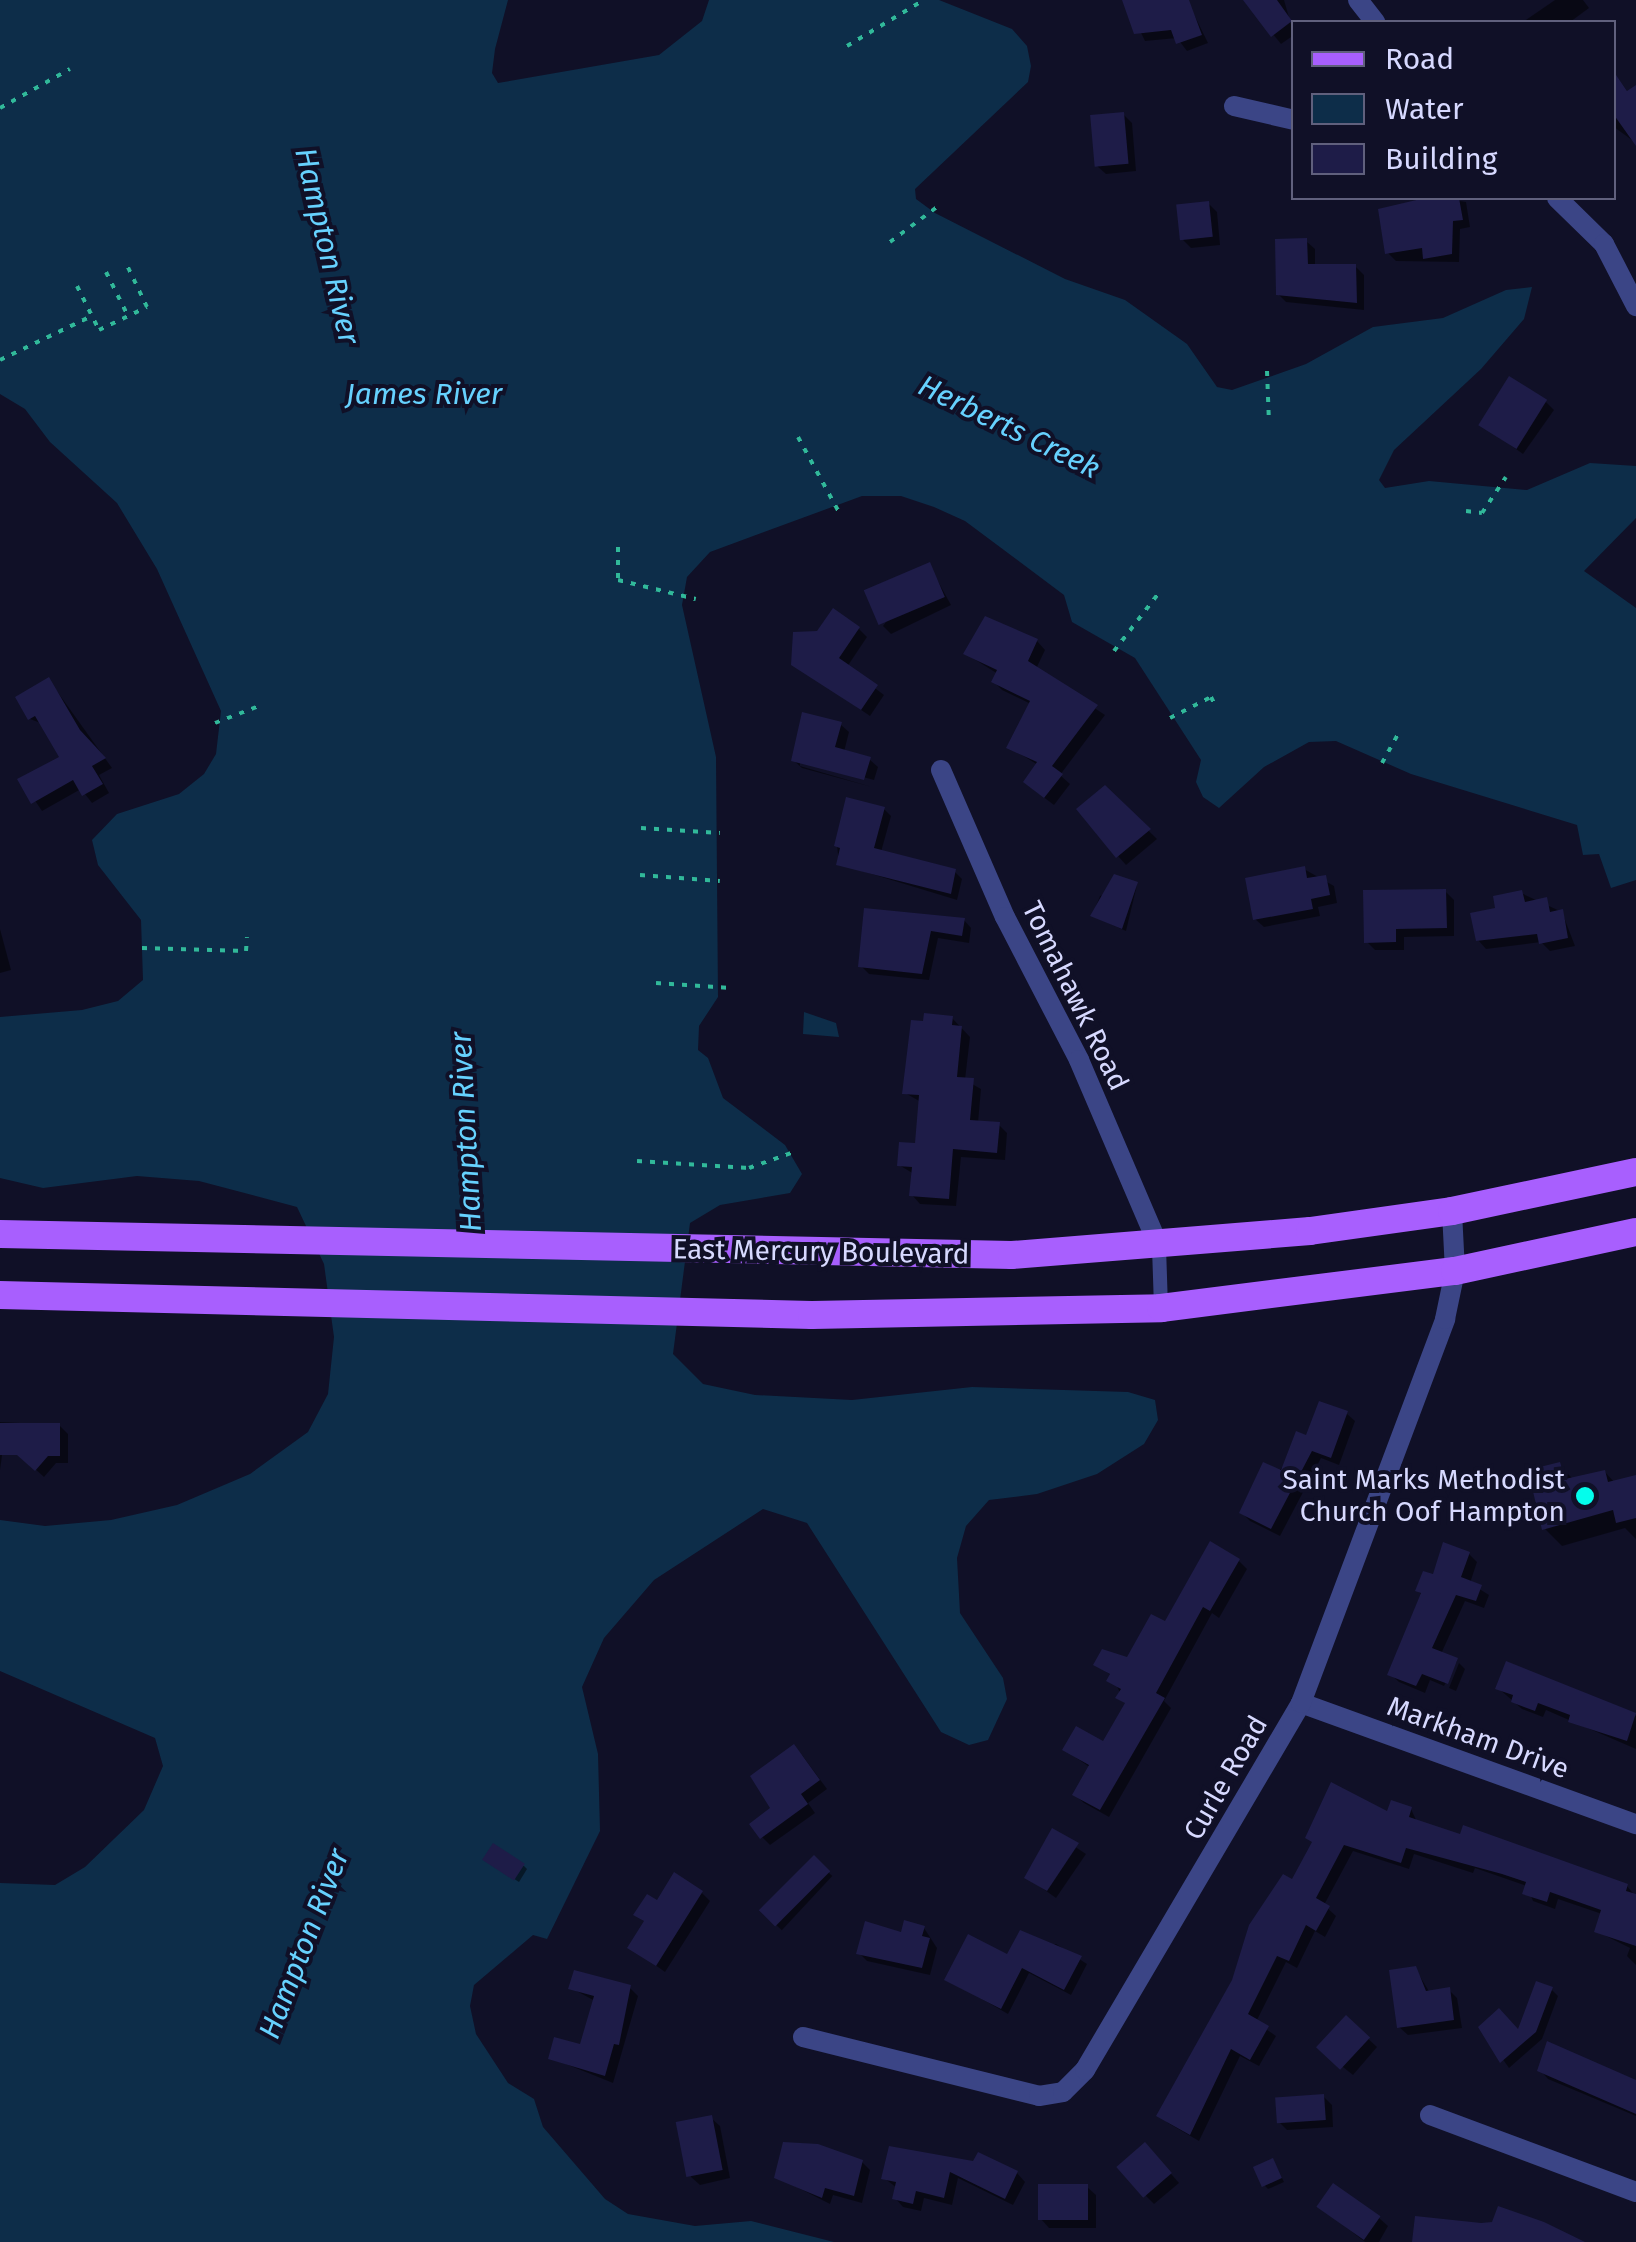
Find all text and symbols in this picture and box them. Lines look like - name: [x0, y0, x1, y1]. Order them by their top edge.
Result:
- legend: [1291, 20, 1616, 200]
- text: Road: [1385, 41, 1454, 77]
- text: Water: [1385, 91, 1464, 127]
- text: Building: [1385, 141, 1497, 177]
- water label: Hampton River: [287, 144, 367, 348]
- water label: Herberts Creek: [912, 367, 1106, 487]
- water label: James River: [346, 376, 502, 412]
- street label: Tomahawk Road: [1015, 896, 1135, 1096]
- water label: Hampton River: [443, 1031, 489, 1233]
- street label: East Mercury Boulevard: [672, 1233, 970, 1271]
- place label: Saint Marks Methodist Church Oof Hampton: [1282, 1463, 1565, 1529]
- marker: Saint Marks Methodist Church Oof Hampton: [1574, 1485, 1596, 1507]
- street label: Markham Drive: [1383, 1690, 1573, 1786]
- street label: Curle Road: [1177, 1710, 1275, 1846]
- water label: Hampton River: [251, 1844, 357, 2044]

